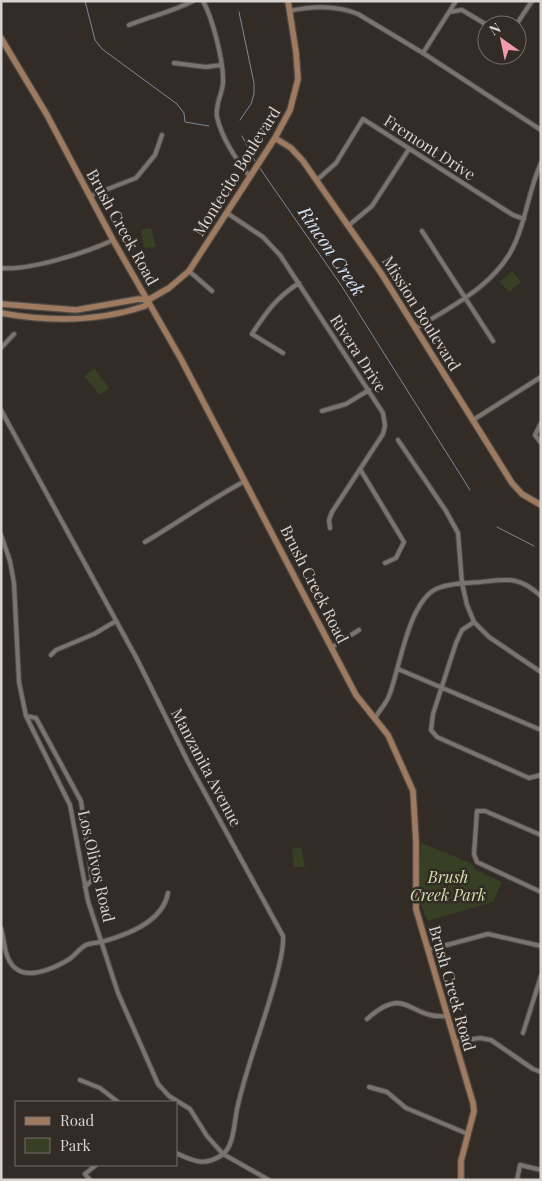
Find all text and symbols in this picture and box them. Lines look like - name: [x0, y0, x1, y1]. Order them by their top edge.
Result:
- north arrow: [477, 15, 527, 65]
- text: N: [485, 18, 504, 39]
- street label: Montecito Boulevard: [188, 102, 284, 240]
- street label: Fremont Drive: [380, 110, 480, 184]
- street label: Brush Creek Road: [82, 165, 164, 289]
- water label: Rincon Creek: [293, 201, 371, 301]
- street label: Mission Boulevard: [378, 251, 466, 375]
- street label: Rivera Drive: [326, 310, 392, 396]
- street label: Brush Creek Road: [276, 521, 354, 647]
- street label: Manzanita Avenue: [167, 704, 247, 830]
- street label: Los Olivos Road: [74, 808, 120, 924]
- park label: Brush Creek Park: [410, 866, 486, 905]
- street label: Brush Creek Road: [425, 923, 481, 1053]
- legend: [15, 1101, 178, 1166]
- text: Road: [60, 1110, 94, 1130]
- text: Park: [60, 1135, 92, 1155]

